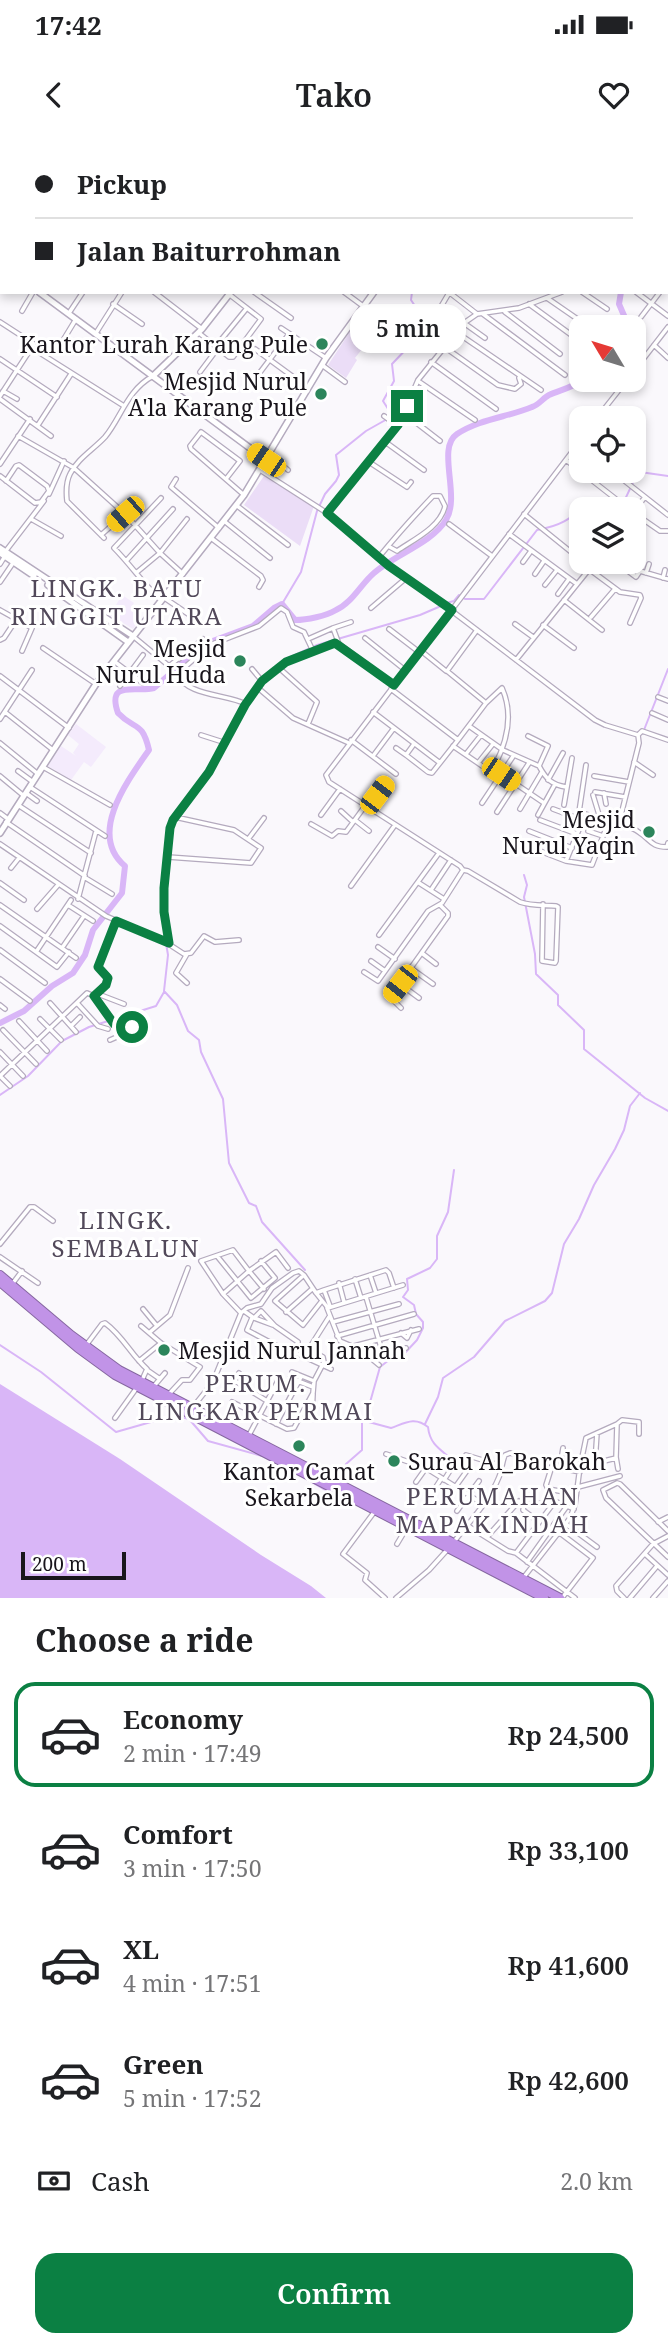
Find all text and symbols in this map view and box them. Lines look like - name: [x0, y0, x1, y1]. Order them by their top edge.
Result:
- text: 17:42: [35, 7, 102, 43]
- text: Tako: [296, 73, 372, 116]
- icon: back: [35, 76, 73, 114]
- icon: heart: [595, 76, 633, 114]
- text: Pickup: [77, 166, 167, 202]
- text: Jalan Baiturrohman: [77, 233, 341, 269]
- callout: 5 min: [349, 304, 465, 354]
- text: 5 min: [376, 312, 440, 344]
- north arrow: [569, 315, 646, 392]
- map controls: [569, 315, 646, 574]
- place label: Kantor Lurah Karang Pule: [20, 328, 308, 360]
- marker: Kantor Lurah Karang Pule: [314, 336, 330, 352]
- place label: Mesjid Nurul A'la Karang Pule: [128, 365, 307, 423]
- marker: Mesjid Nurul A'la Karang Pule: [313, 386, 329, 402]
- route end: [391, 390, 423, 422]
- button: locate: [569, 406, 646, 483]
- car: [243, 440, 290, 480]
- car: [103, 492, 148, 536]
- button: layers: [569, 497, 646, 574]
- district label: LINGK. BATU RINGGIT UTARA: [11, 571, 223, 632]
- place label: Mesjid Nurul Huda: [95, 632, 226, 690]
- marker: Mesjid Nurul Huda: [232, 653, 248, 669]
- car: [478, 754, 525, 794]
- car: [356, 772, 399, 818]
- place label: Mesjid Nurul Yaqin: [502, 803, 635, 861]
- marker: Mesjid Nurul Yaqin: [641, 824, 657, 840]
- car: [379, 961, 422, 1007]
- route start: [116, 1011, 148, 1043]
- district label: LINGK. SEMBALUN: [51, 1203, 201, 1264]
- place label: Mesjid Nurul Jannah: [178, 1334, 406, 1366]
- marker: Mesjid Nurul Jannah: [156, 1342, 172, 1358]
- district label: PERUM. LINGKAR PERMAI: [138, 1366, 374, 1427]
- marker: Kantor Camat Sekarbela: [291, 1438, 307, 1454]
- place label: Surau Al_Barokah: [408, 1445, 606, 1477]
- marker: Surau Al_Barokah: [386, 1453, 402, 1469]
- place label: Kantor Camat Sekarbela: [223, 1455, 375, 1513]
- district label: PERUMAHAN MAPAK INDAH: [396, 1479, 590, 1540]
- scale bar: [21, 1549, 126, 1581]
- text: 200 m: [32, 1551, 87, 1577]
- text: Choose a ride: [35, 1618, 254, 1661]
- text: Economy: [123, 1701, 243, 1737]
- icon: car: [39, 1703, 102, 1766]
- text: Rp 24,500: [507, 1717, 629, 1753]
- text: 2 min · 17:49: [123, 1737, 261, 1769]
- text: Comfort: [123, 1816, 233, 1852]
- icon: car: [39, 1818, 102, 1881]
- text: Rp 33,100: [507, 1832, 629, 1868]
- text: 3 min · 17:50: [123, 1852, 261, 1884]
- text: XL: [123, 1931, 159, 1967]
- icon: car: [39, 1933, 102, 1996]
- text: Rp 41,600: [507, 1947, 629, 1983]
- text: 4 min · 17:51: [123, 1967, 261, 1999]
- text: Green: [123, 2046, 204, 2082]
- icon: car: [39, 2048, 102, 2111]
- text: Rp 42,600: [507, 2062, 629, 2098]
- text: 5 min · 17:52: [123, 2082, 261, 2114]
- icon: cash: [35, 2162, 73, 2200]
- text: Cash: [91, 2163, 150, 2199]
- text: 2.0 km: [560, 2165, 633, 2197]
- button: Confirm: [35, 2253, 633, 2333]

